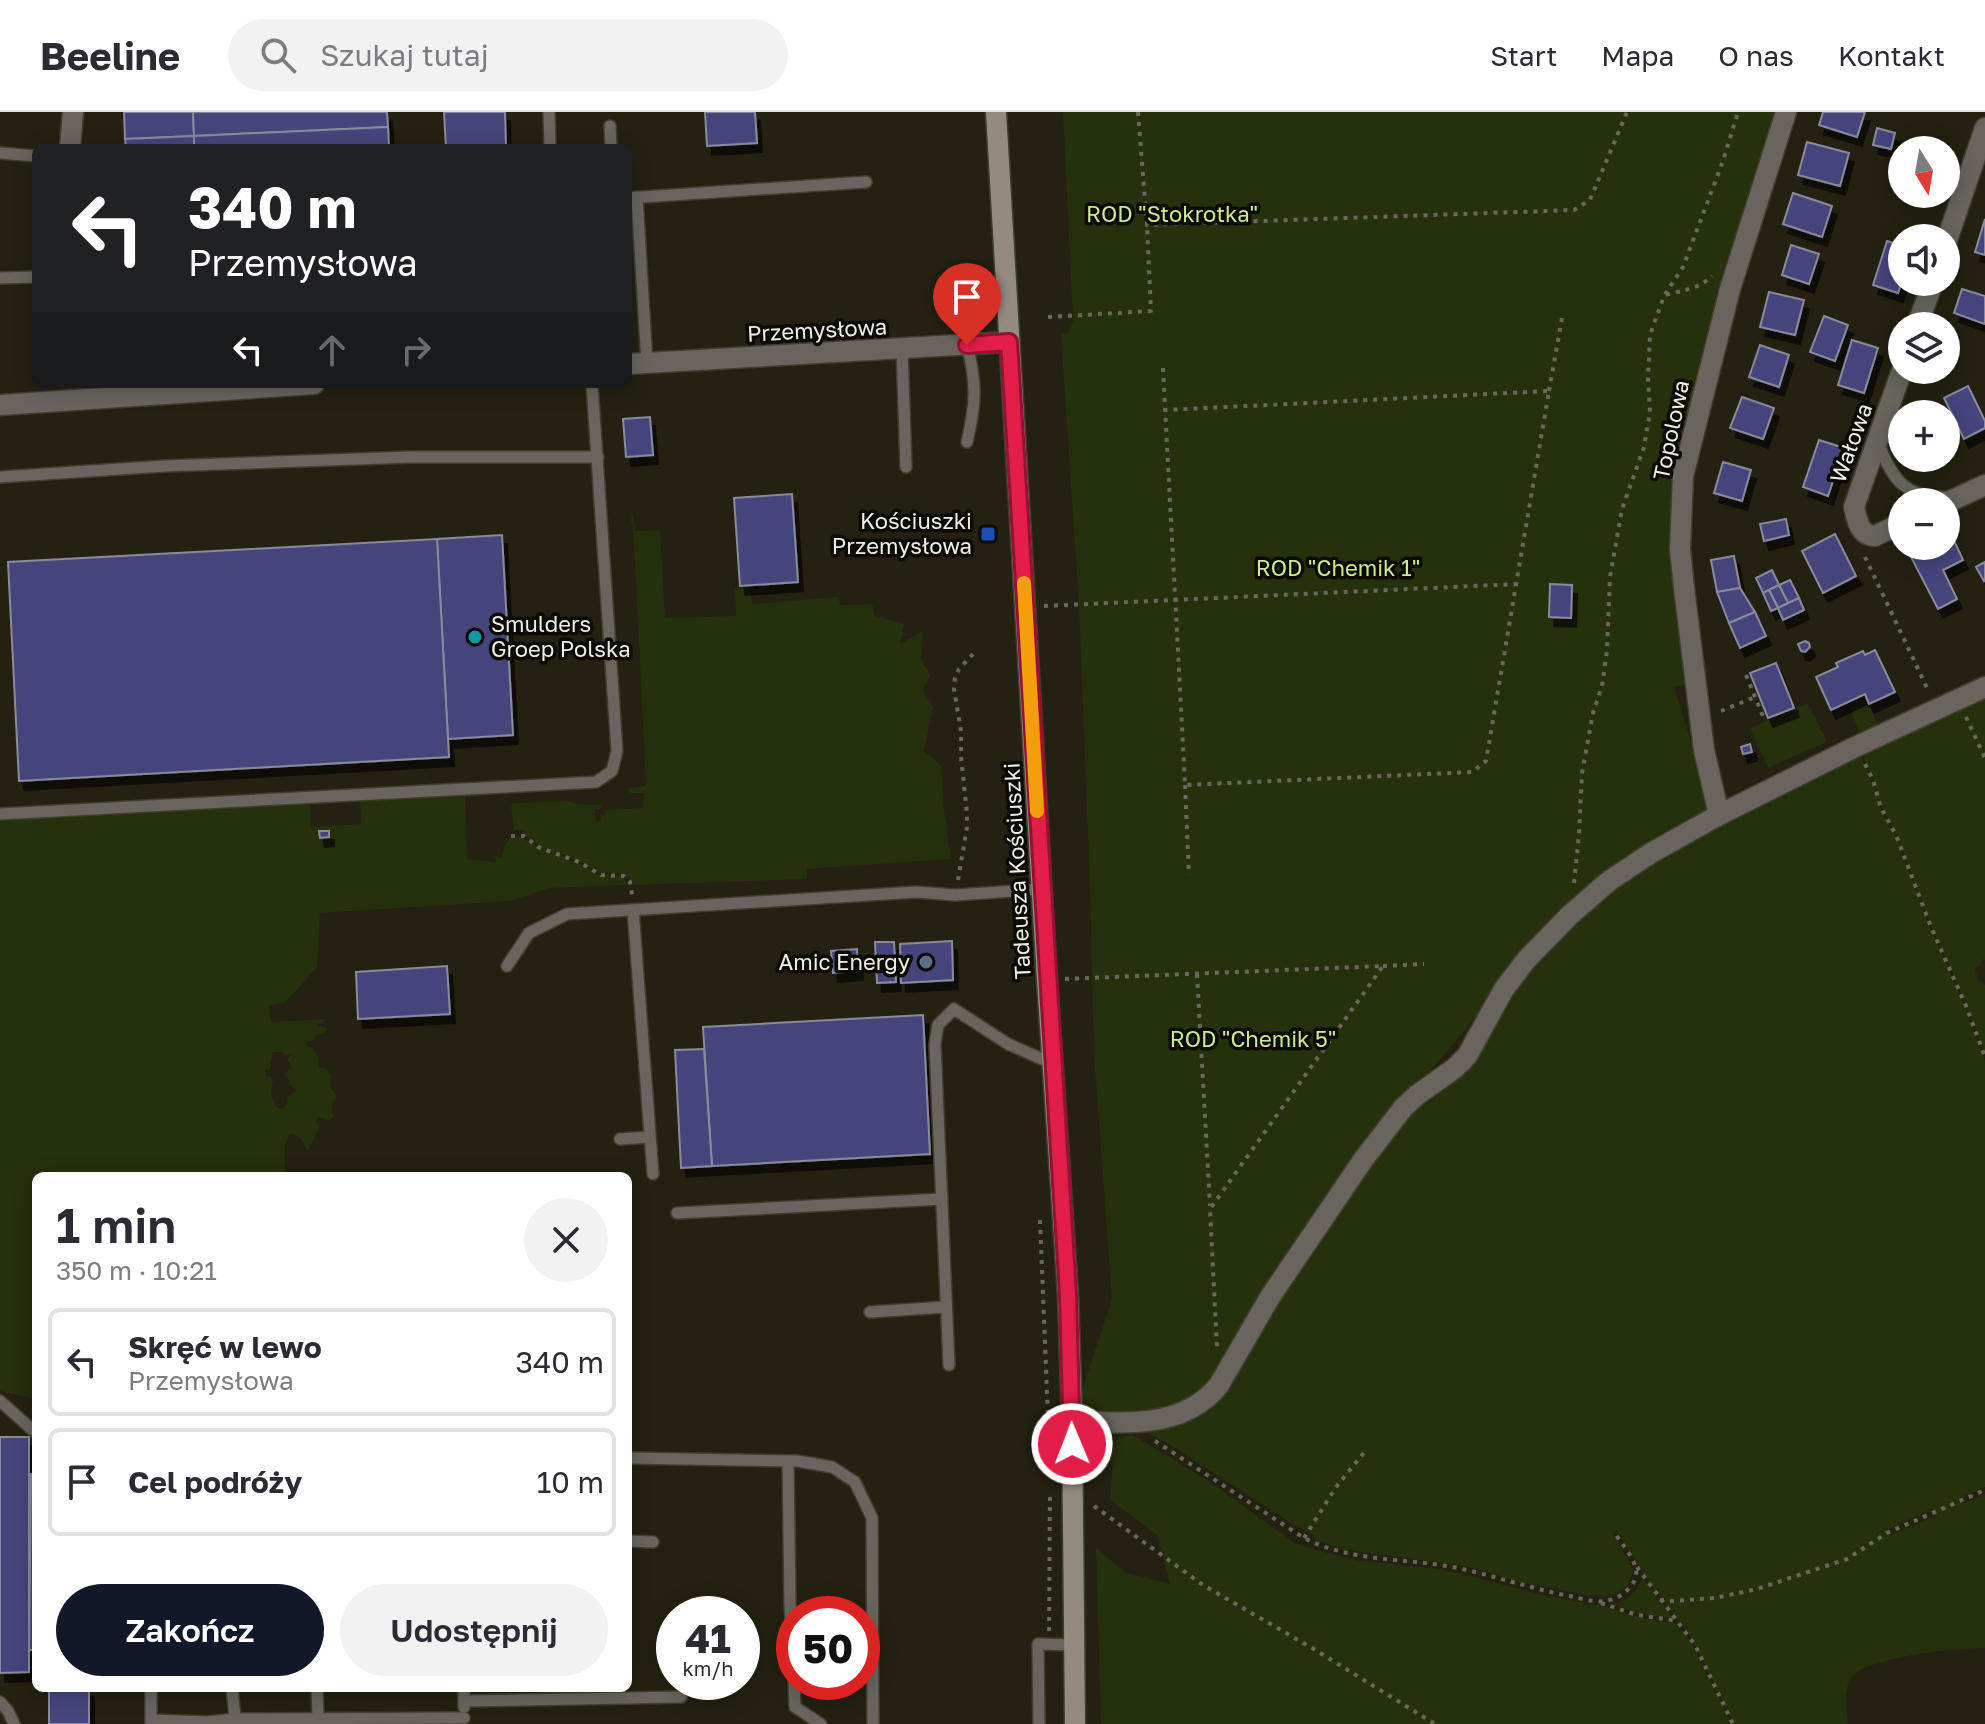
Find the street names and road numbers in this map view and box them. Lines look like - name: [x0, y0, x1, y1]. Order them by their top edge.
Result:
- street label: Przemysłowa: [746, 312, 888, 347]
- street label: Topolowa: [1647, 378, 1694, 482]
- street label: Wałowa: [1824, 399, 1877, 486]
- street label: Tadeusza Kościuszki: [997, 762, 1036, 980]

